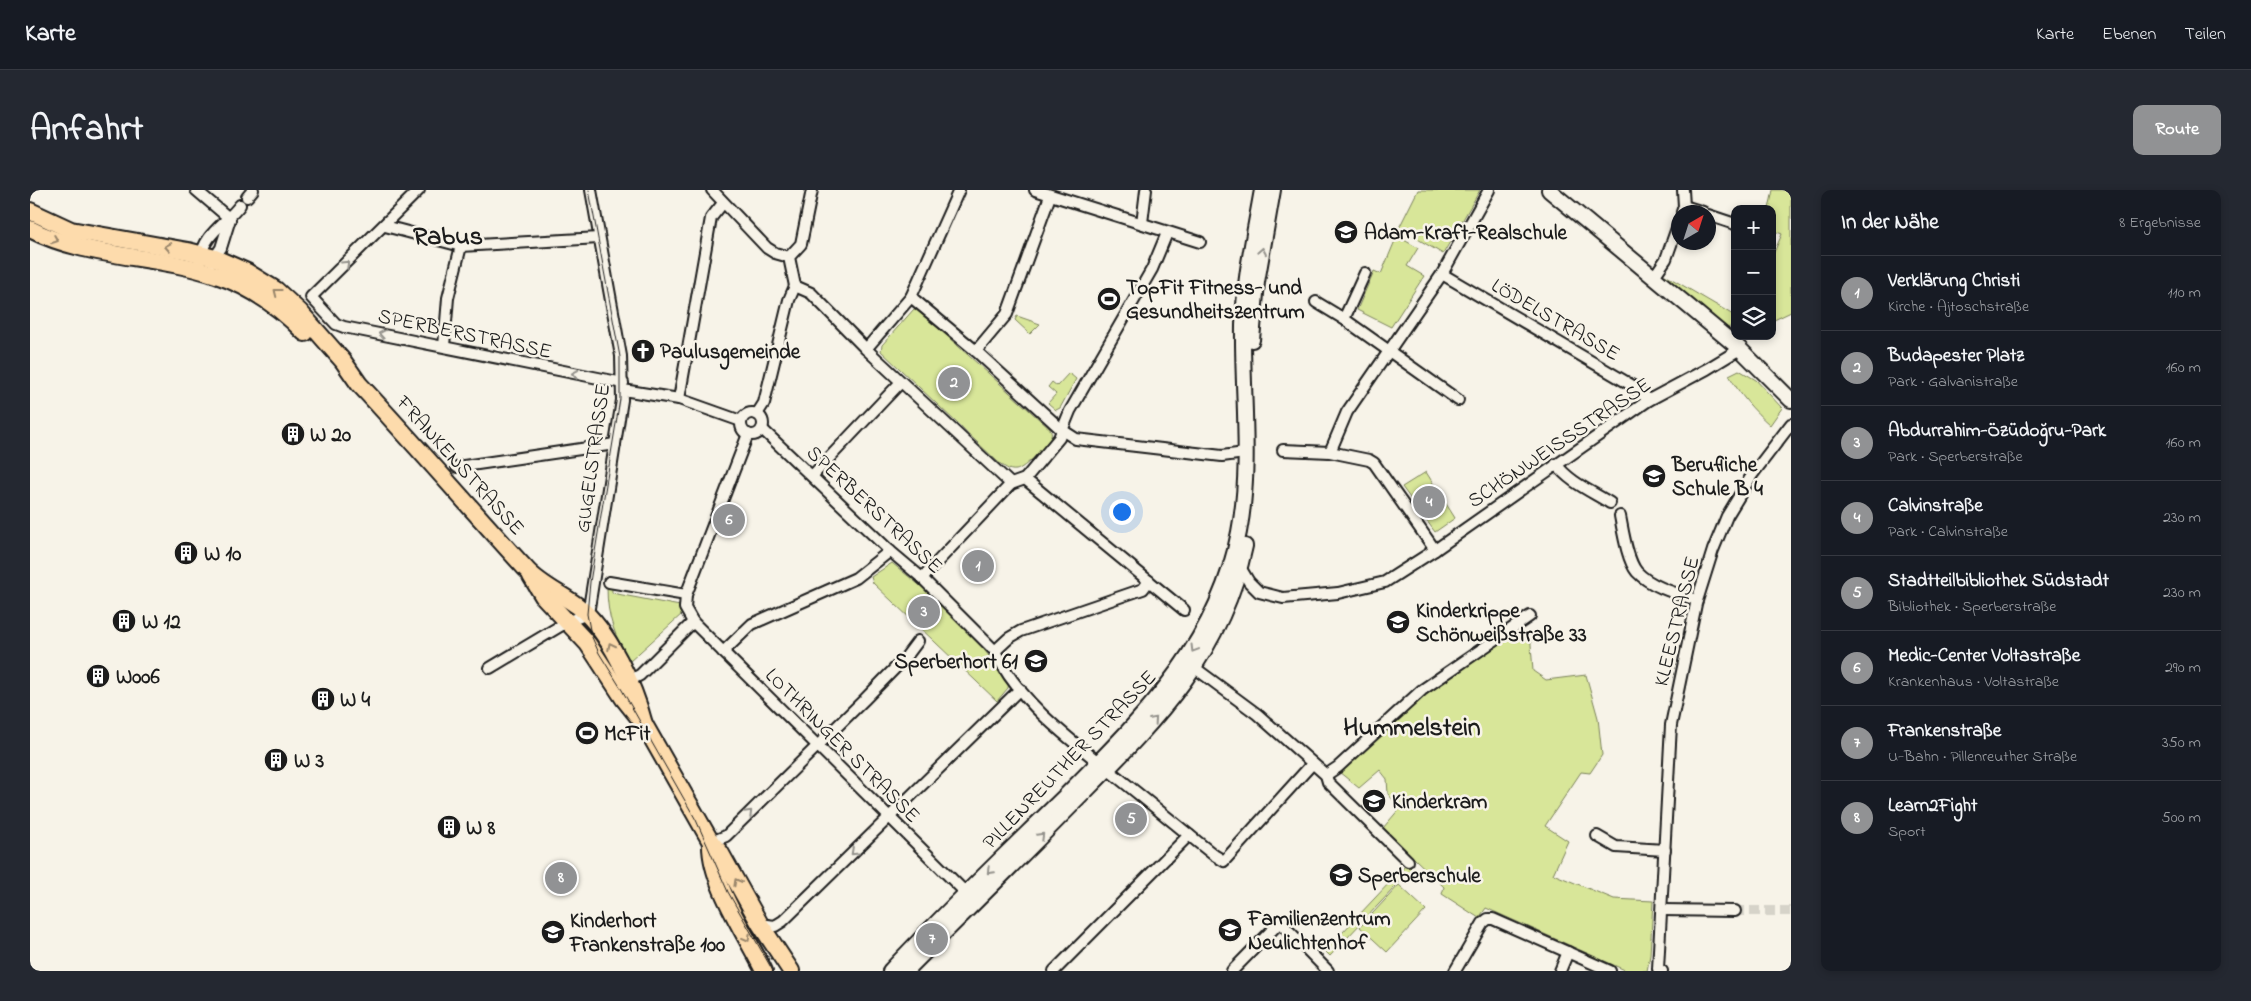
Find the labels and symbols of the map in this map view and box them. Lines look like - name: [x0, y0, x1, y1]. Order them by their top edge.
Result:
- north arrow: [1671, 205, 1716, 250]
- district label: Rabus: [413, 219, 483, 257]
- school or university icon: Adam-Kraft-Realschule: [1333, 219, 1359, 245]
- place label: Adam-Kraft-Realschule: [1364, 219, 1567, 249]
- one-way arrow: [50, 234, 59, 244]
- one-way arrow: [163, 242, 171, 253]
- one-way arrow: [1257, 246, 1267, 255]
- one-way arrow: [340, 261, 349, 270]
- street label: LÖDELSTRASSE: [1485, 272, 1625, 370]
- place label: TopFit Fitness- und Gesundheitszentrum: [1126, 274, 1305, 328]
- sports icon: TopFit Fitness- und Gesundheitszentrum: [1096, 286, 1122, 312]
- one-way arrow: [274, 289, 283, 297]
- street label: SPERBERSTRASSE: [375, 302, 554, 368]
- one-way arrow: [377, 330, 386, 340]
- church icon: Paulusgemeinde: [630, 338, 656, 364]
- place label: Paulusgemeinde: [660, 338, 801, 370]
- pin: 2: [938, 364, 970, 402]
- one-way arrow: [571, 370, 579, 380]
- street label: SCHÖNWEISSSTRASSE: [1462, 371, 1658, 516]
- street label: GUGELSTRASSE: [569, 382, 619, 535]
- street label: FRANKENSTRASSE: [388, 389, 531, 543]
- building icon: W 20: [280, 421, 306, 447]
- place label: W 20: [310, 421, 351, 451]
- street label: SPERBERSTRASSE: [799, 439, 949, 582]
- place label: Berufliche Schule B 4: [1671, 451, 1763, 505]
- school or university icon: Berufliche Schule B 4: [1641, 463, 1667, 489]
- pin: 4: [1413, 483, 1445, 521]
- your location: [1109, 499, 1135, 525]
- pin: 6: [713, 501, 745, 539]
- building icon: W 10: [173, 540, 199, 566]
- place label: W 10: [204, 540, 241, 570]
- pin: 1: [962, 547, 994, 585]
- street label: KLEESTRASSE: [1647, 553, 1709, 690]
- pin: 3: [908, 593, 940, 631]
- place label: Kinderkrippe Schönweißstraße 33: [1416, 597, 1587, 651]
- building icon: W 12: [111, 608, 137, 634]
- place label: W 12: [142, 608, 181, 638]
- school or university icon: Kinderkrippe Schönweißstraße 33: [1385, 609, 1411, 635]
- one-way arrow: [607, 643, 617, 652]
- one-way arrow: [1190, 643, 1200, 652]
- place label: Sperberhort 61: [895, 648, 1018, 678]
- school or university icon: Sperberhort 61: [1023, 648, 1049, 674]
- street label: LOTHRINGER STRASSE: [757, 662, 926, 831]
- building icon: W006: [85, 663, 111, 689]
- place label: W006: [116, 663, 160, 693]
- street label: PILLENREUTHER STRASSE: [976, 664, 1164, 857]
- building icon: W 4: [310, 686, 336, 712]
- place label: W 4: [340, 686, 371, 716]
- district label: Hummelstein: [1343, 710, 1481, 748]
- one-way arrow: [1149, 716, 1158, 725]
- sports icon: McFit: [574, 720, 600, 746]
- place label: McFit: [604, 720, 651, 750]
- building icon: W 3: [263, 747, 289, 773]
- place label: W 3: [294, 747, 325, 777]
- school or university icon: Kinderkram: [1361, 788, 1387, 814]
- place label: Kinderkram: [1392, 788, 1487, 818]
- pin: 5: [1115, 800, 1147, 838]
- one-way arrow: [743, 809, 752, 818]
- building icon: W 8: [436, 814, 462, 840]
- place label: W 8: [466, 814, 496, 844]
- one-way arrow: [1035, 833, 1044, 842]
- one-way arrow: [851, 846, 860, 855]
- pin: 8: [545, 859, 577, 897]
- school or university icon: Sperberschule: [1328, 862, 1354, 888]
- place label: Sperberschule: [1358, 862, 1481, 892]
- one-way arrow: [986, 865, 995, 874]
- one-way arrow: [733, 879, 743, 888]
- place label: Familienzentrum Neulichtenhof: [1247, 905, 1390, 959]
- place label: Kinderhort Frankenstraße 100: [569, 907, 725, 961]
- school or university icon: Familienzentrum Neulichtenhof: [1217, 917, 1243, 943]
- school or university icon: Kinderhort Frankenstraße 100: [540, 919, 566, 945]
- pin: 7: [916, 920, 948, 958]
- one-way arrow: [741, 933, 751, 942]

